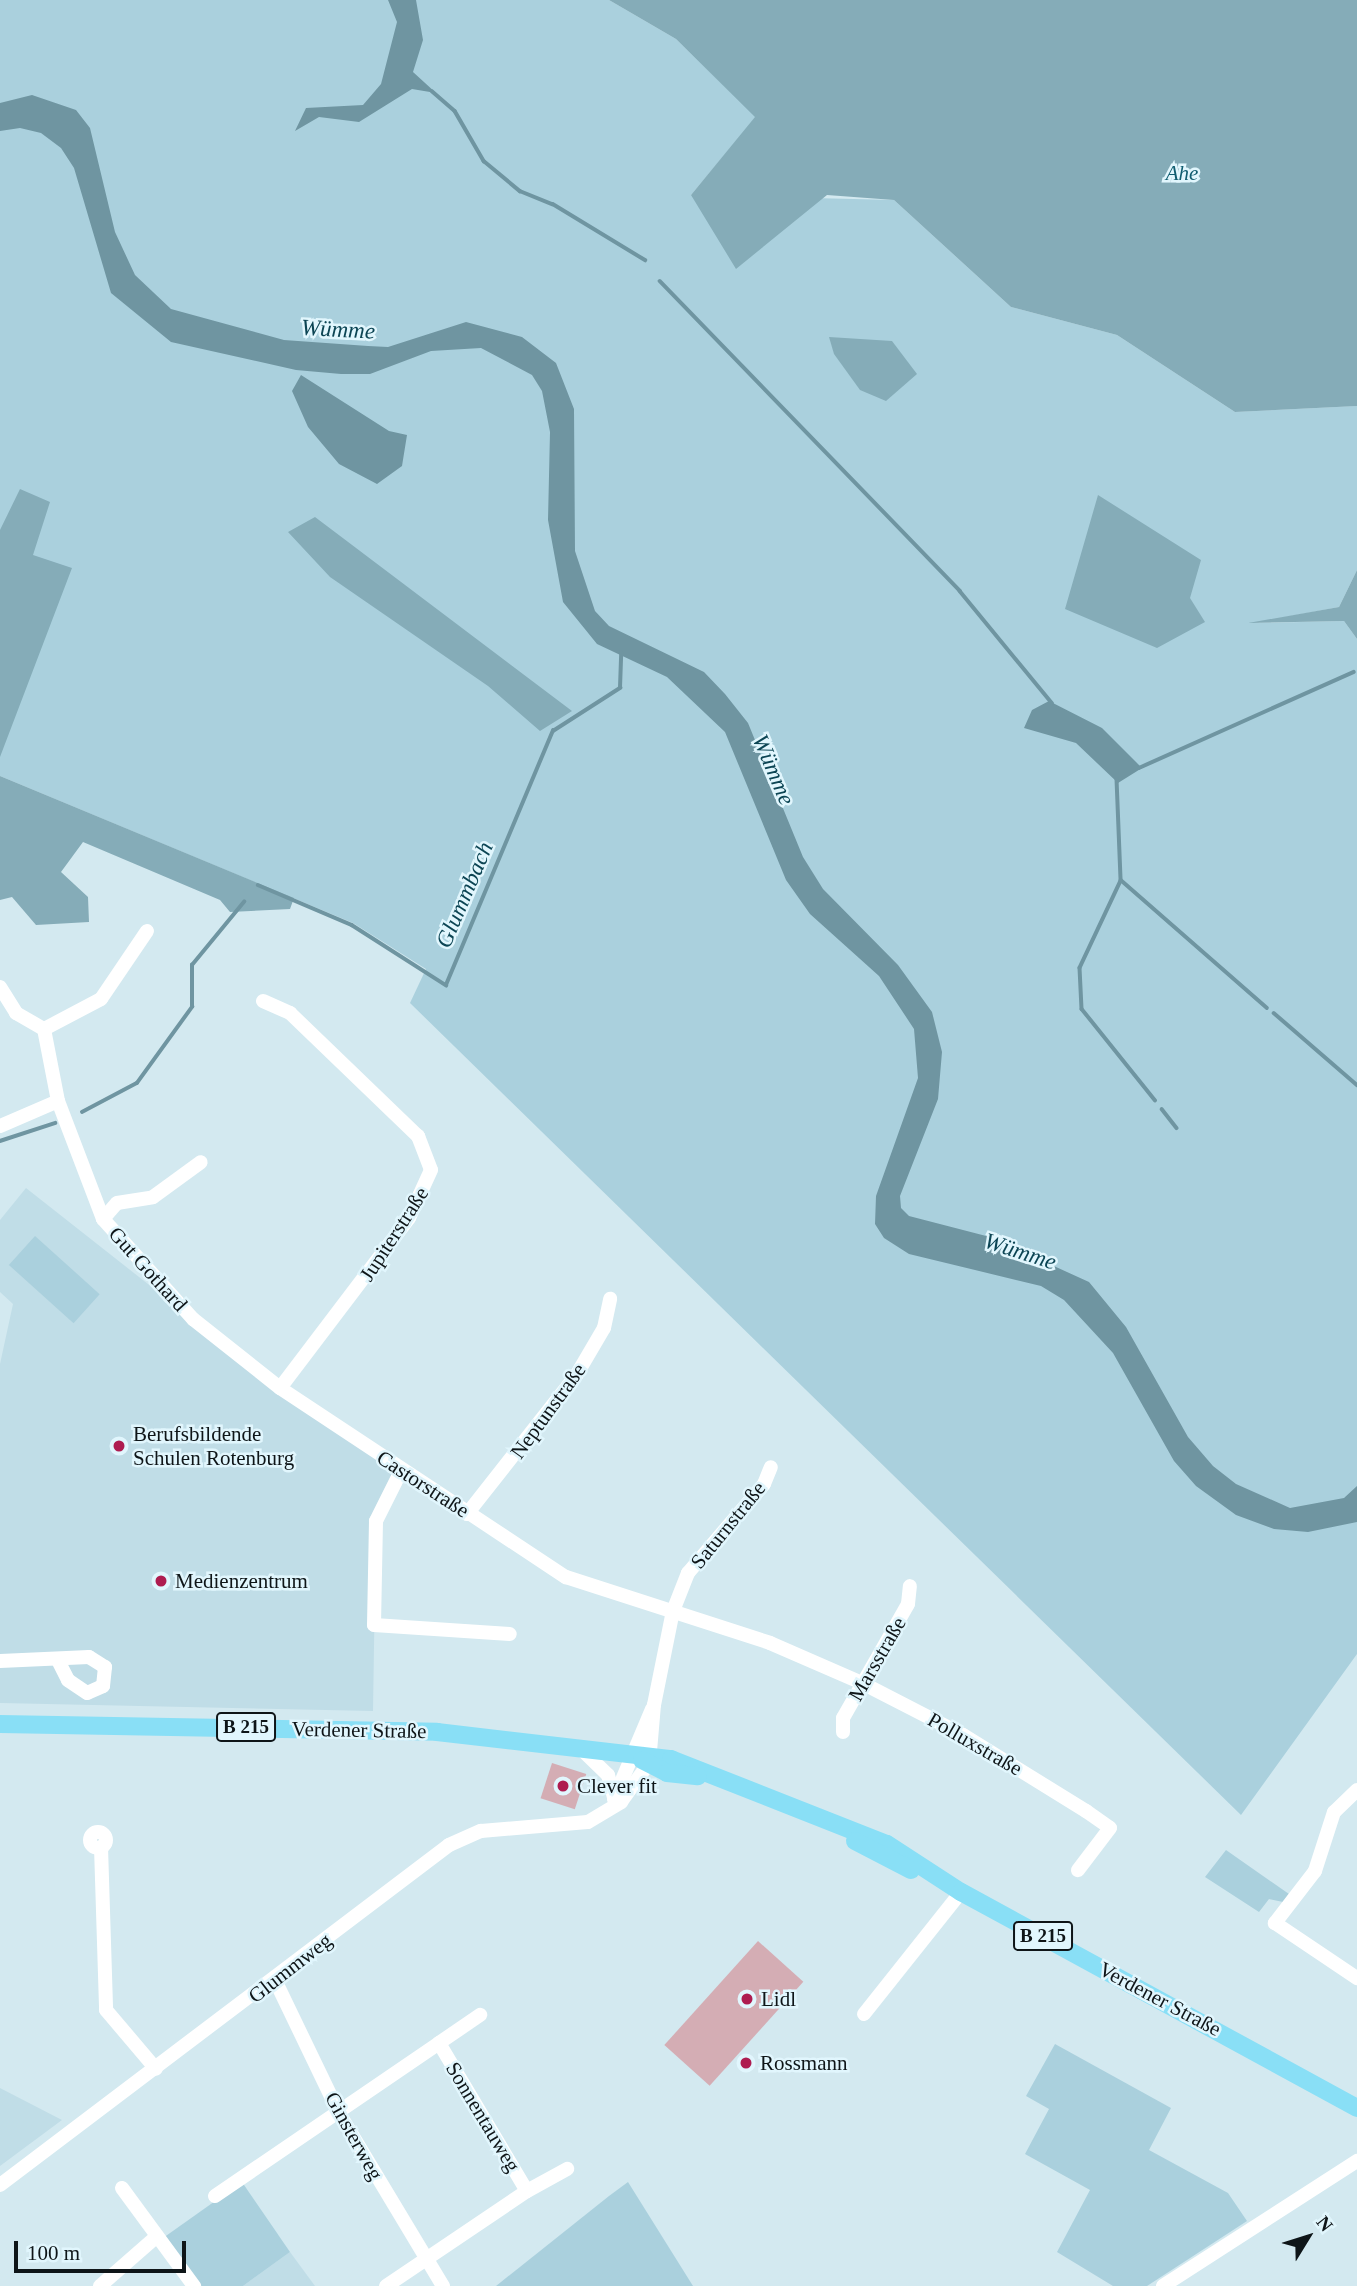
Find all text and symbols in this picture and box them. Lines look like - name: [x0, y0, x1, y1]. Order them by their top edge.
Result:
- park label: Ahe: [1166, 160, 1198, 186]
- water label: Wümme: [300, 314, 376, 346]
- water label: Wümme: [746, 731, 800, 809]
- water label: Glummbach: [430, 838, 500, 952]
- street label: Jupiterstraße: [354, 1182, 434, 1286]
- street label: Gut Gothard: [103, 1221, 193, 1317]
- water label: Wümme: [981, 1227, 1059, 1277]
- street label: Neptunstraße: [505, 1358, 591, 1464]
- place label: Berufsbildende Schulen Rotenburg: [133, 1421, 294, 1471]
- marker: Berufsbildende Schulen Rotenburg: [111, 1438, 127, 1454]
- street label: Castorstraße: [372, 1445, 474, 1523]
- street label: Saturnstraße: [685, 1476, 771, 1574]
- place label: Medienzentrum: [175, 1568, 308, 1594]
- marker: Medienzentrum: [153, 1573, 169, 1589]
- street label: Marsstraße: [843, 1612, 911, 1706]
- street label: Polluxstraße: [923, 1707, 1027, 1781]
- road number: B 215: [215, 1712, 278, 1742]
- street label: Verdener Straße: [291, 1716, 427, 1744]
- place label: Clever fit: [577, 1773, 657, 1799]
- marker: Clever fit: [555, 1778, 571, 1794]
- road number: B 215: [1012, 1920, 1074, 1952]
- street label: Glummweg: [243, 1928, 337, 2008]
- street label: Verdener Straße: [1095, 1956, 1225, 2042]
- place label: Lidl: [761, 1986, 796, 2012]
- marker: Lidl: [739, 1991, 755, 2007]
- place label: Rossmann: [760, 2050, 848, 2076]
- marker: Rossmann: [738, 2055, 754, 2071]
- street label: Sonnentauweg: [440, 2058, 526, 2176]
- street label: Ginsterweg: [320, 2088, 388, 2184]
- north arrow: [1273, 2202, 1343, 2272]
- text: N: [1312, 2212, 1337, 2236]
- scale bar: [18, 2226, 189, 2270]
- text: 100 m: [27, 2241, 80, 2265]

